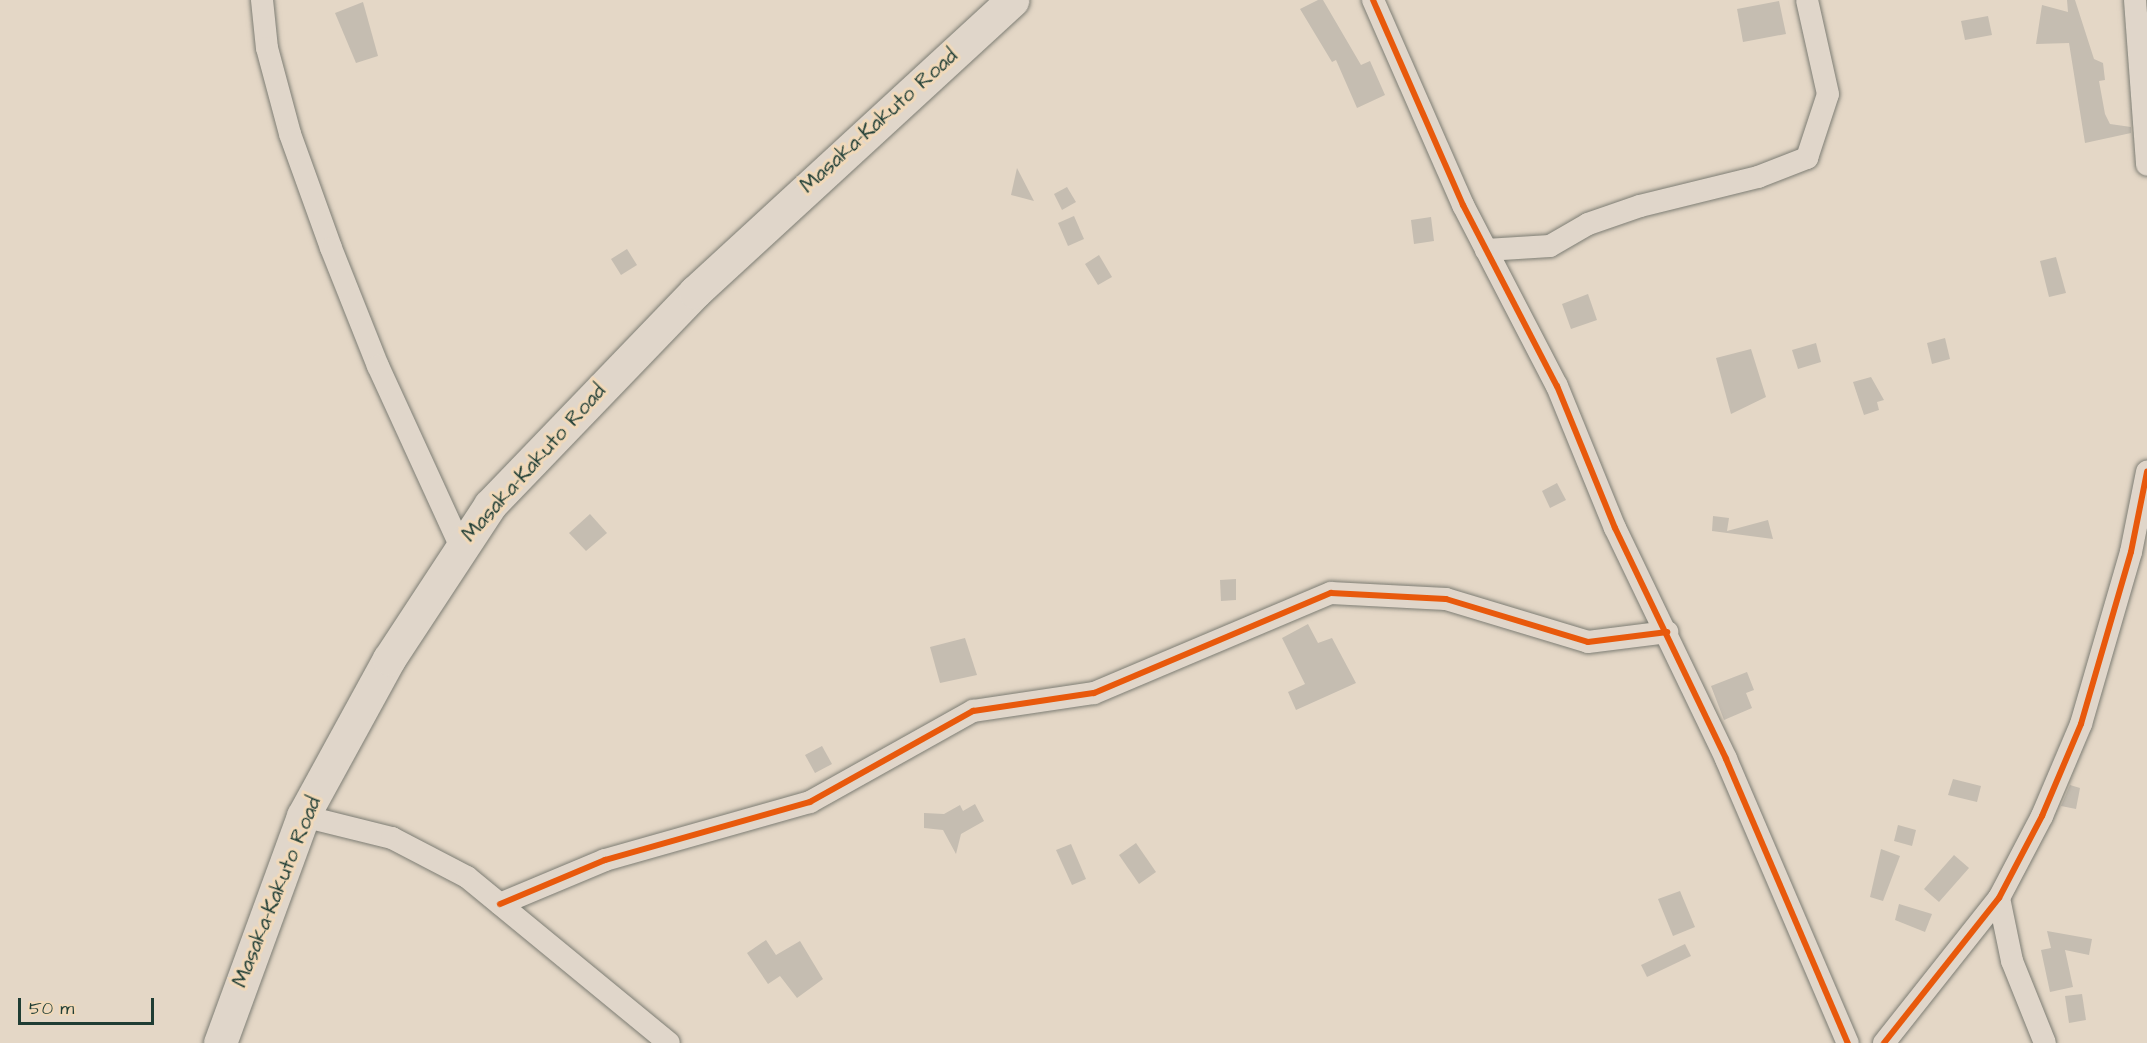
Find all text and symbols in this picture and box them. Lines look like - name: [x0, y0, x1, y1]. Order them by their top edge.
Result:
- street label: Masaka-Kakuto Road: [795, 44, 963, 198]
- street label: Masaka-Kakuto Road: [457, 379, 611, 547]
- street label: Masaka-Kakuto Road: [227, 793, 327, 991]
- scale bar: [21, 986, 158, 1024]
- text: 50 m: [29, 996, 74, 1021]

